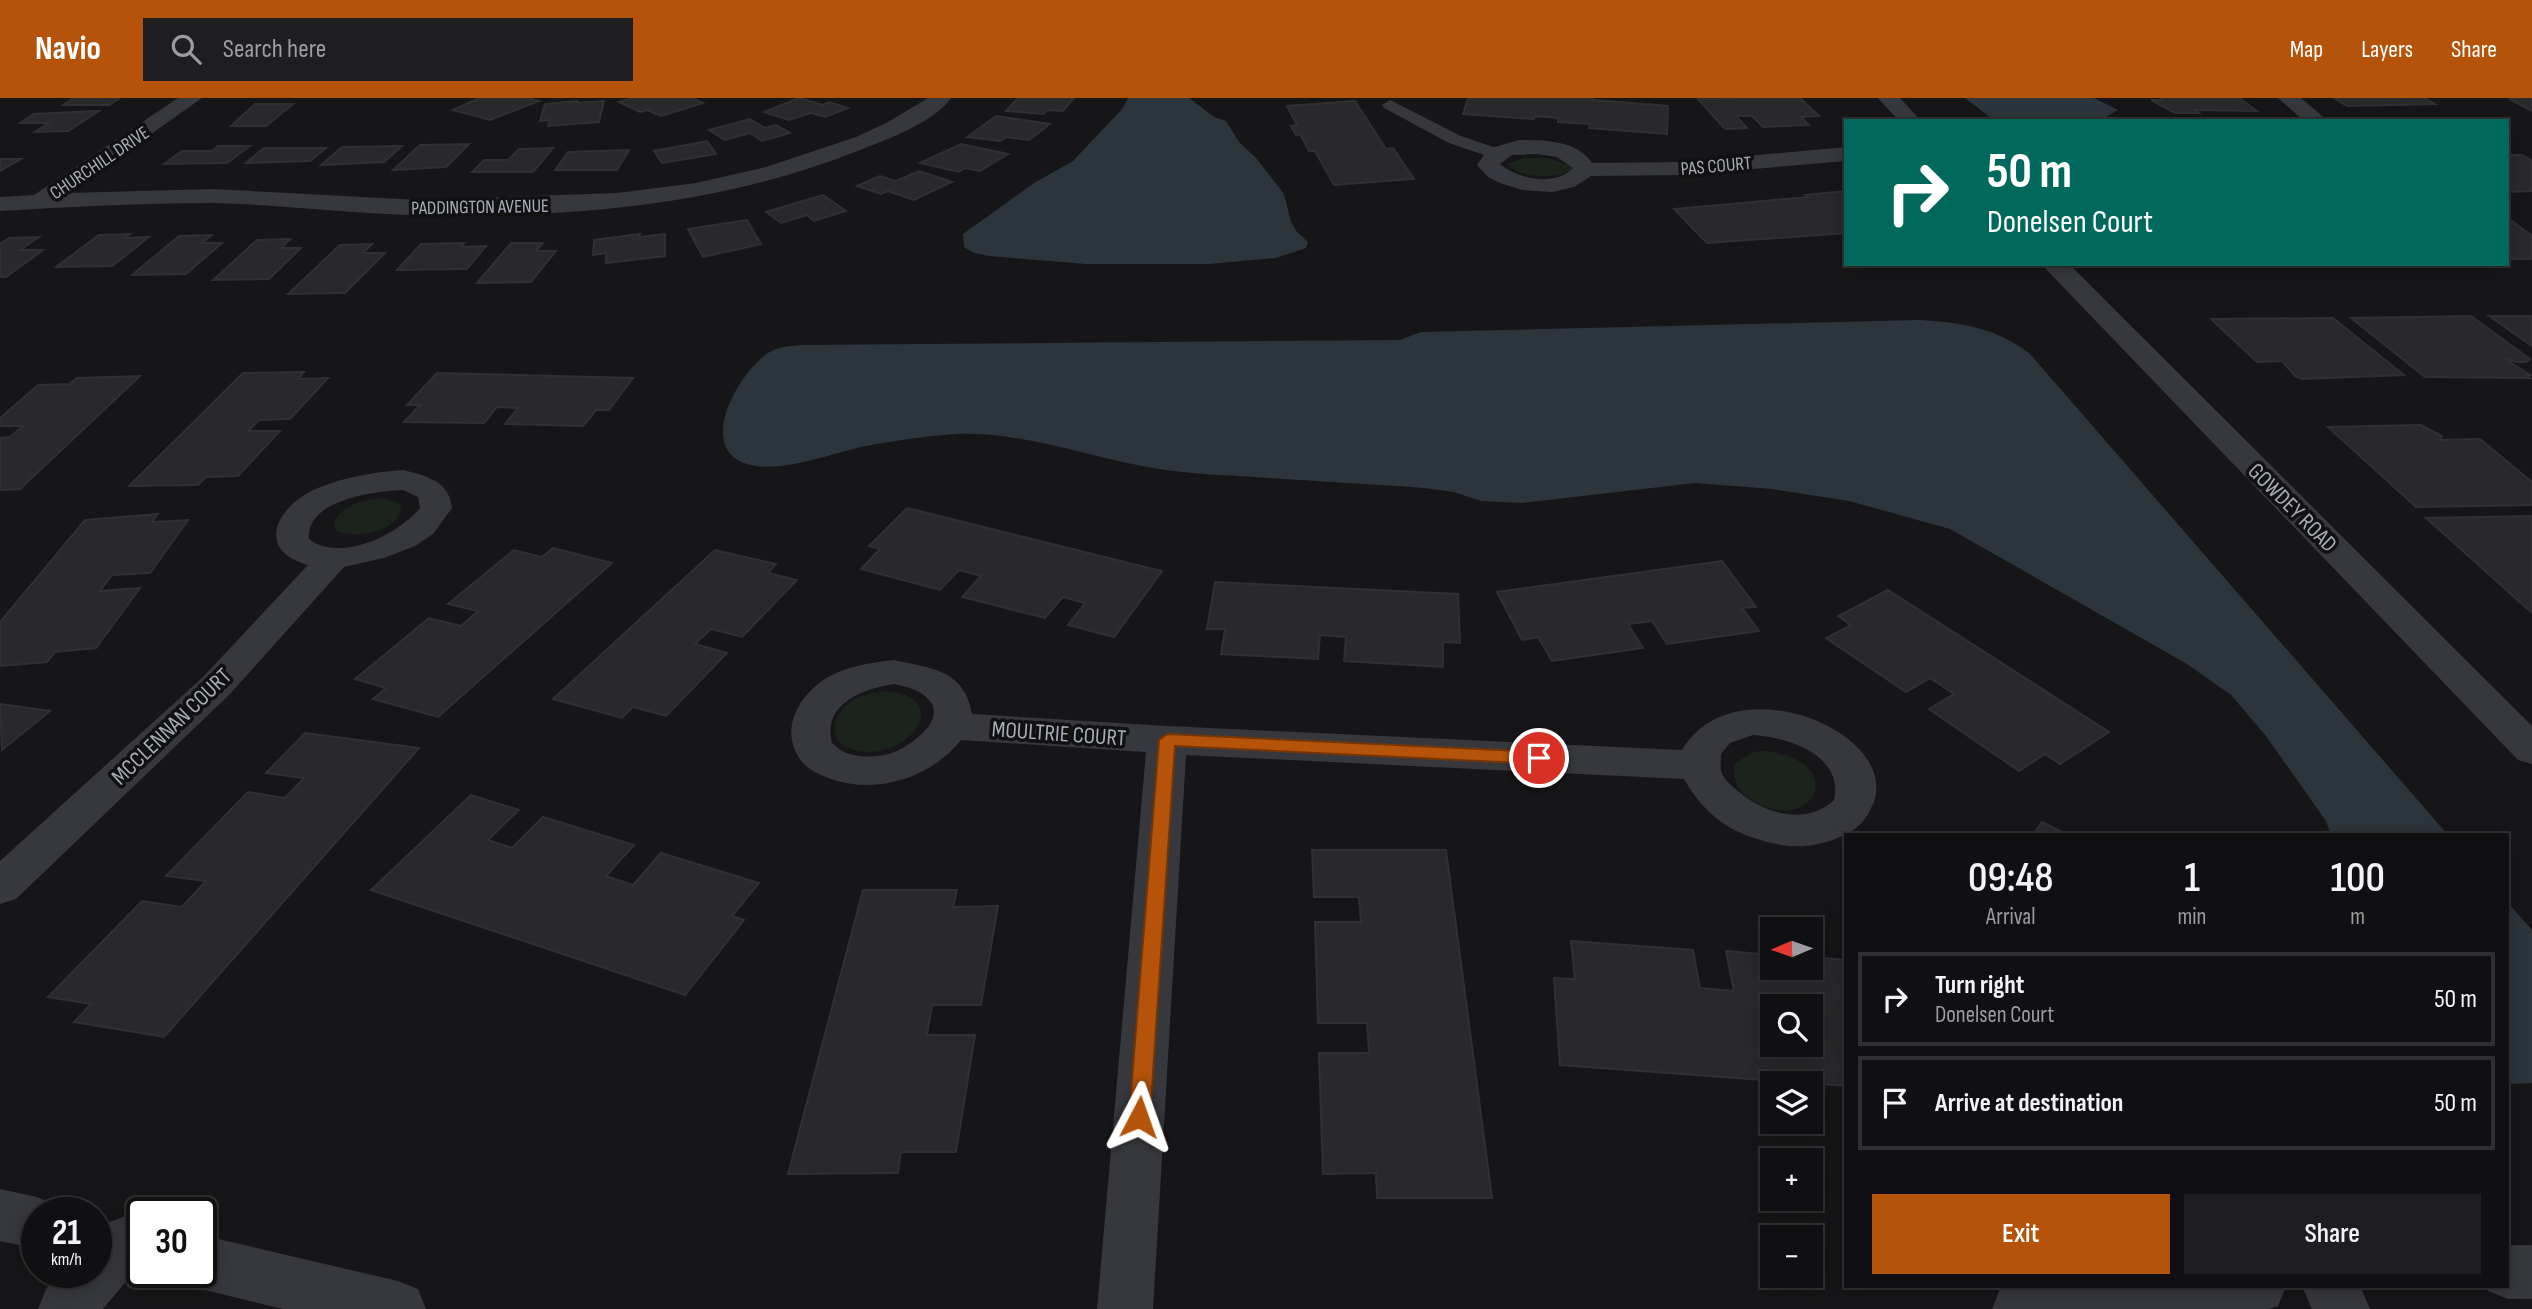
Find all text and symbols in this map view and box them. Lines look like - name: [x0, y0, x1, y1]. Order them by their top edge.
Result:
- search box: [143, 18, 633, 81]
- text: Navio: [35, 29, 101, 69]
- icon: search: [167, 30, 205, 68]
- text: Search here: [223, 34, 326, 65]
- text: Map: [2290, 35, 2323, 64]
- text: Layers: [2361, 35, 2413, 64]
- text: Share: [2451, 35, 2497, 64]
- street label: CHURCHILL DRIVE: [46, 122, 154, 205]
- text: 50 m: [1987, 143, 2072, 202]
- icon: right: [1872, 147, 1963, 238]
- street label: PAS COURT: [1680, 152, 1753, 181]
- street label: PADDINGTON AVENUE: [411, 195, 549, 220]
- text: Donelsen Court: [1987, 203, 2153, 242]
- street label: GOWDEY ROAD: [2242, 457, 2343, 558]
- street label: MCCLENNAN COURT: [106, 662, 237, 791]
- street label: MOULTRIE COURT: [991, 715, 1127, 753]
- pin: [1509, 728, 1569, 788]
- icon: arrive: [1520, 739, 1558, 777]
- text: 09:48: [1968, 853, 2054, 904]
- text: 1: [2184, 853, 2200, 904]
- text: 100: [2330, 853, 2385, 904]
- text: Arrival: [1986, 903, 2036, 931]
- text: min: [2178, 903, 2206, 931]
- text: m: [2350, 903, 2365, 931]
- north arrow: [1760, 917, 1824, 980]
- map controls: [1760, 917, 1823, 1288]
- text: Turn right: [1935, 970, 2024, 1001]
- icon: right: [1876, 980, 1914, 1018]
- text: 50 m: [2434, 984, 2477, 1015]
- button: search: [1760, 994, 1823, 1057]
- text: Donelsen Court: [1935, 1001, 2054, 1029]
- button: layers: [1760, 1071, 1823, 1134]
- position arrow: [1102, 1080, 1176, 1154]
- icon: arrive: [1876, 1084, 1914, 1122]
- text: Arrive at destination: [1935, 1088, 2123, 1119]
- text: 50 m: [2434, 1088, 2477, 1119]
- button: +: [1760, 1148, 1823, 1211]
- button: Exit: [1872, 1194, 2170, 1274]
- button: Share: [2184, 1194, 2481, 1274]
- speed limit sign: 30: [126, 1197, 217, 1288]
- text: 21: [52, 1212, 81, 1255]
- button: −: [1760, 1225, 1823, 1288]
- text: km/h: [51, 1249, 82, 1270]

